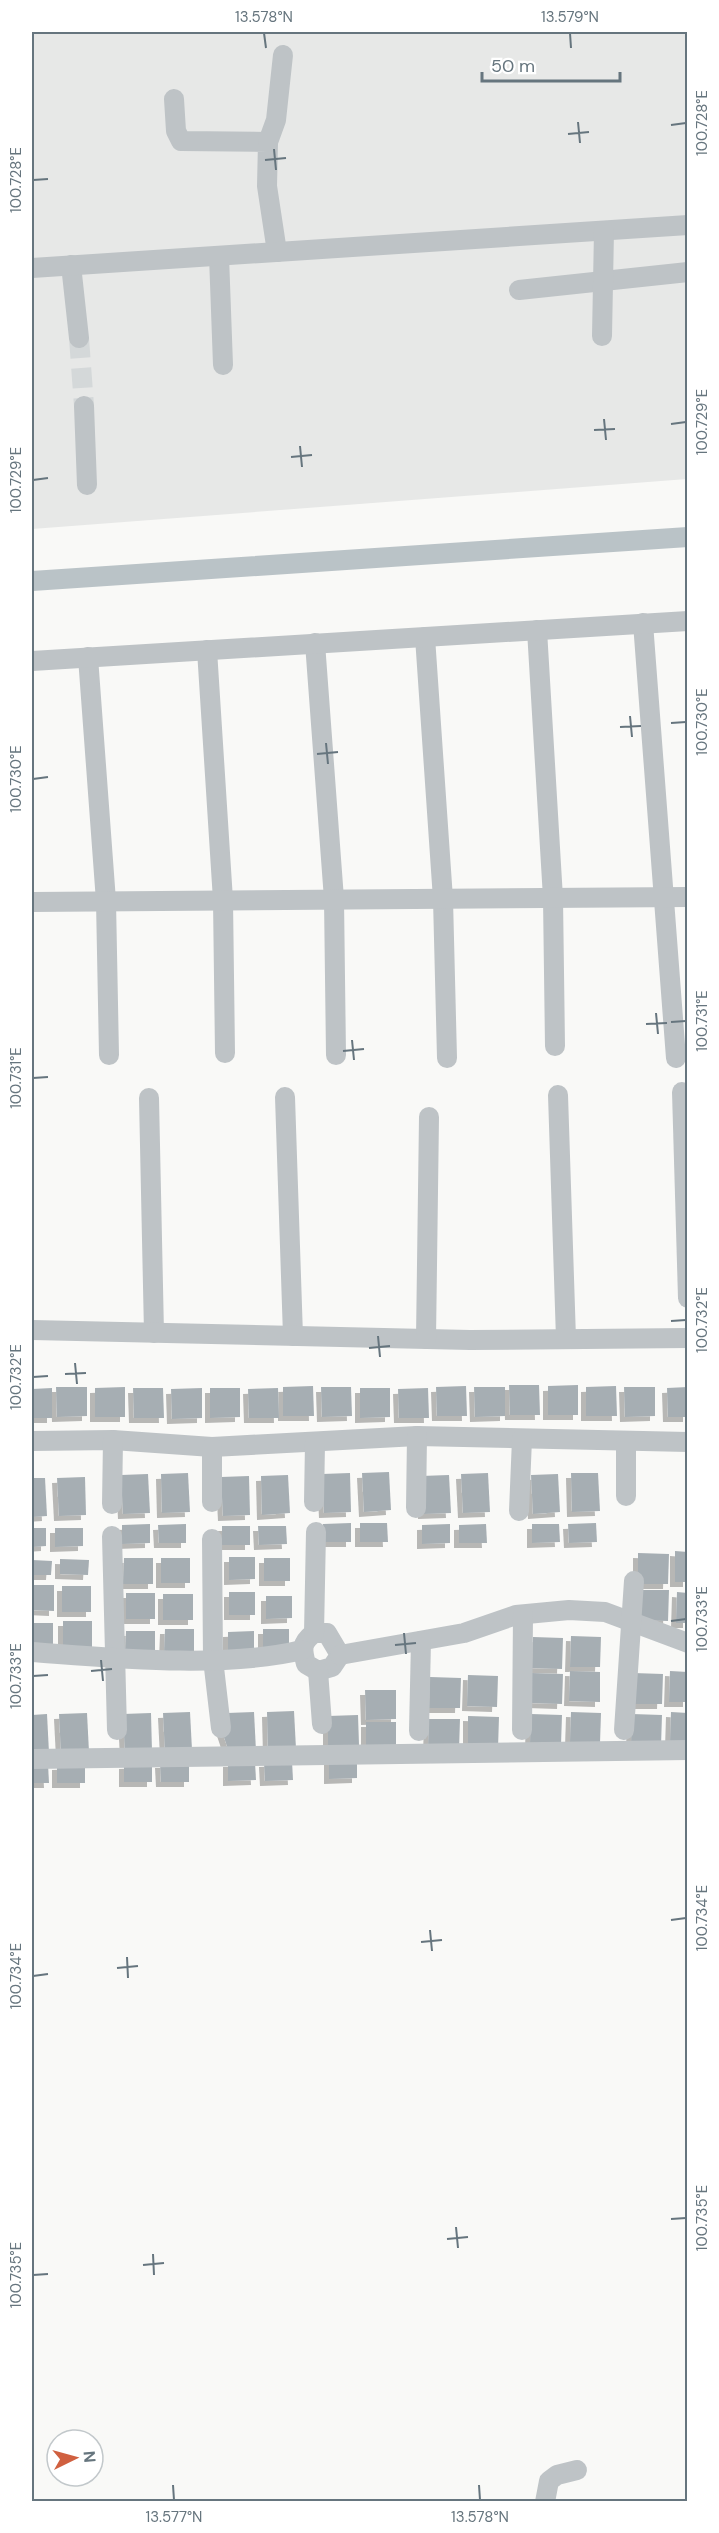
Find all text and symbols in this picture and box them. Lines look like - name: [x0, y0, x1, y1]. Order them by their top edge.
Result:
- text: 13.578°N: [235, 7, 293, 27]
- text: 13.579°N: [541, 7, 599, 27]
- scale bar: [482, 45, 620, 83]
- text: 50 m: [491, 54, 535, 78]
- text: 100.728°E: [692, 90, 712, 156]
- text: 100.728°E: [6, 147, 26, 213]
- text: 100.729°E: [692, 389, 712, 455]
- text: 100.729°E: [6, 447, 26, 513]
- text: 100.730°E: [692, 688, 712, 756]
- text: 100.730°E: [6, 745, 26, 813]
- text: 100.731°E: [692, 990, 712, 1052]
- text: 100.731°E: [6, 1047, 26, 1109]
- text: 100.732°E: [692, 1287, 712, 1353]
- text: 100.732°E: [6, 1344, 26, 1410]
- text: 100.733°E: [692, 1586, 712, 1652]
- text: 100.733°E: [6, 1643, 26, 1709]
- text: 100.734°E: [692, 1885, 712, 1951]
- text: 100.734°E: [6, 1943, 26, 2009]
- text: 100.735°E: [692, 2185, 712, 2251]
- text: 100.735°E: [6, 2242, 26, 2308]
- north arrow: [45, 2428, 105, 2488]
- text: N: [78, 2450, 100, 2463]
- text: 13.577°N: [146, 2507, 202, 2527]
- text: 13.578°N: [451, 2507, 509, 2527]

